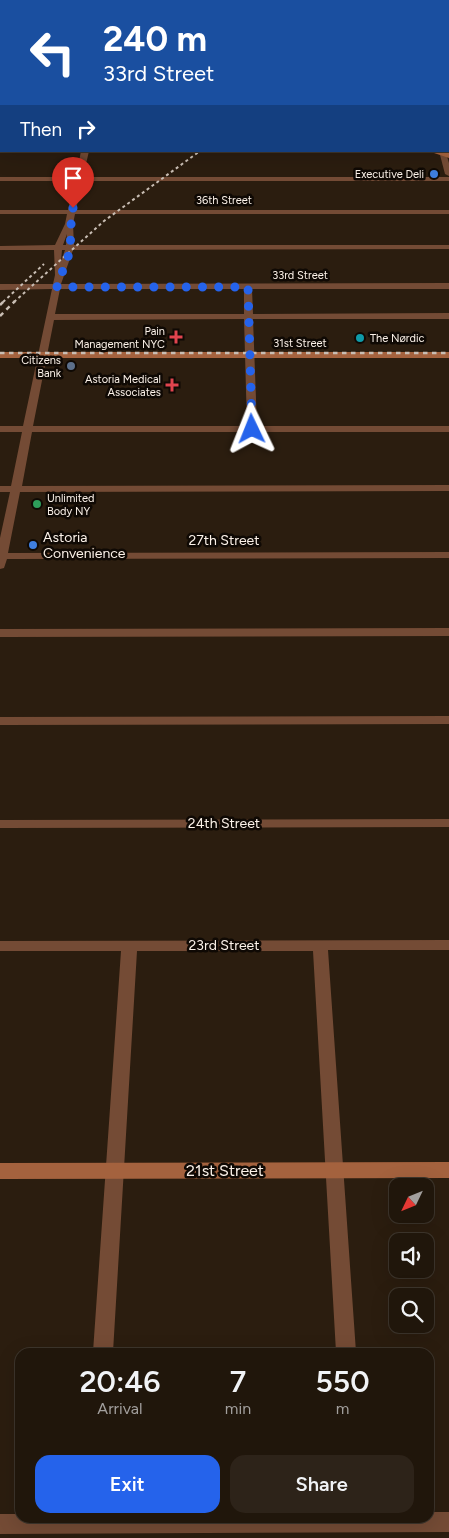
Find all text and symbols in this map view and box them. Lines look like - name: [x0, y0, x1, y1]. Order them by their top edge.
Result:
- text: 240 m: [103, 18, 207, 60]
- icon: left: [20, 20, 85, 85]
- text: 33rd Street: [103, 60, 214, 87]
- icon: right: [72, 115, 100, 143]
- text: Then: [20, 118, 62, 141]
- pin: [52, 157, 94, 208]
- icon: arrive: [59, 164, 87, 192]
- place label: Executive Deli: [355, 168, 424, 181]
- marker: Executive Deli: [428, 168, 440, 180]
- street label: 36th Street: [196, 194, 252, 207]
- street label: 33rd Street: [272, 269, 328, 282]
- place label: Pain Management NYC: [74, 325, 165, 351]
- marker: Pain Management NYC: [169, 330, 183, 344]
- marker: The Nørdic: [354, 332, 366, 344]
- place label: The Nørdic: [370, 332, 425, 345]
- street label: 31st Street: [273, 337, 327, 350]
- place label: Citizens Bank: [21, 354, 62, 380]
- marker: Citizens Bank: [65, 360, 77, 372]
- place label: Astoria Medical Associates: [85, 373, 161, 399]
- marker: Astoria Medical Associates: [165, 378, 179, 392]
- position arrow: [225, 402, 277, 454]
- place label: Unlimited Body NY: [47, 492, 94, 518]
- marker: Unlimited Body NY: [31, 498, 43, 510]
- place label: Astoria Convenience: [43, 529, 126, 562]
- street label: 27th Street: [188, 532, 260, 549]
- marker: Astoria Convenience: [27, 539, 39, 551]
- street label: 24th Street: [188, 815, 260, 832]
- street label: 23rd Street: [188, 937, 260, 954]
- street label: 21st Street: [186, 1161, 264, 1180]
- north arrow: [389, 1178, 434, 1222]
- map controls: [389, 1178, 434, 1333]
- button: sound: [389, 1233, 434, 1278]
- button: search: [389, 1288, 434, 1333]
- text: 20:46: [79, 1363, 160, 1400]
- text: 7: [230, 1363, 246, 1400]
- text: 550: [316, 1363, 370, 1400]
- text: Arrival: [97, 1399, 143, 1418]
- text: min: [225, 1399, 251, 1418]
- text: m: [336, 1399, 349, 1418]
- button: Exit: [35, 1455, 220, 1513]
- button: Share: [230, 1455, 414, 1513]

